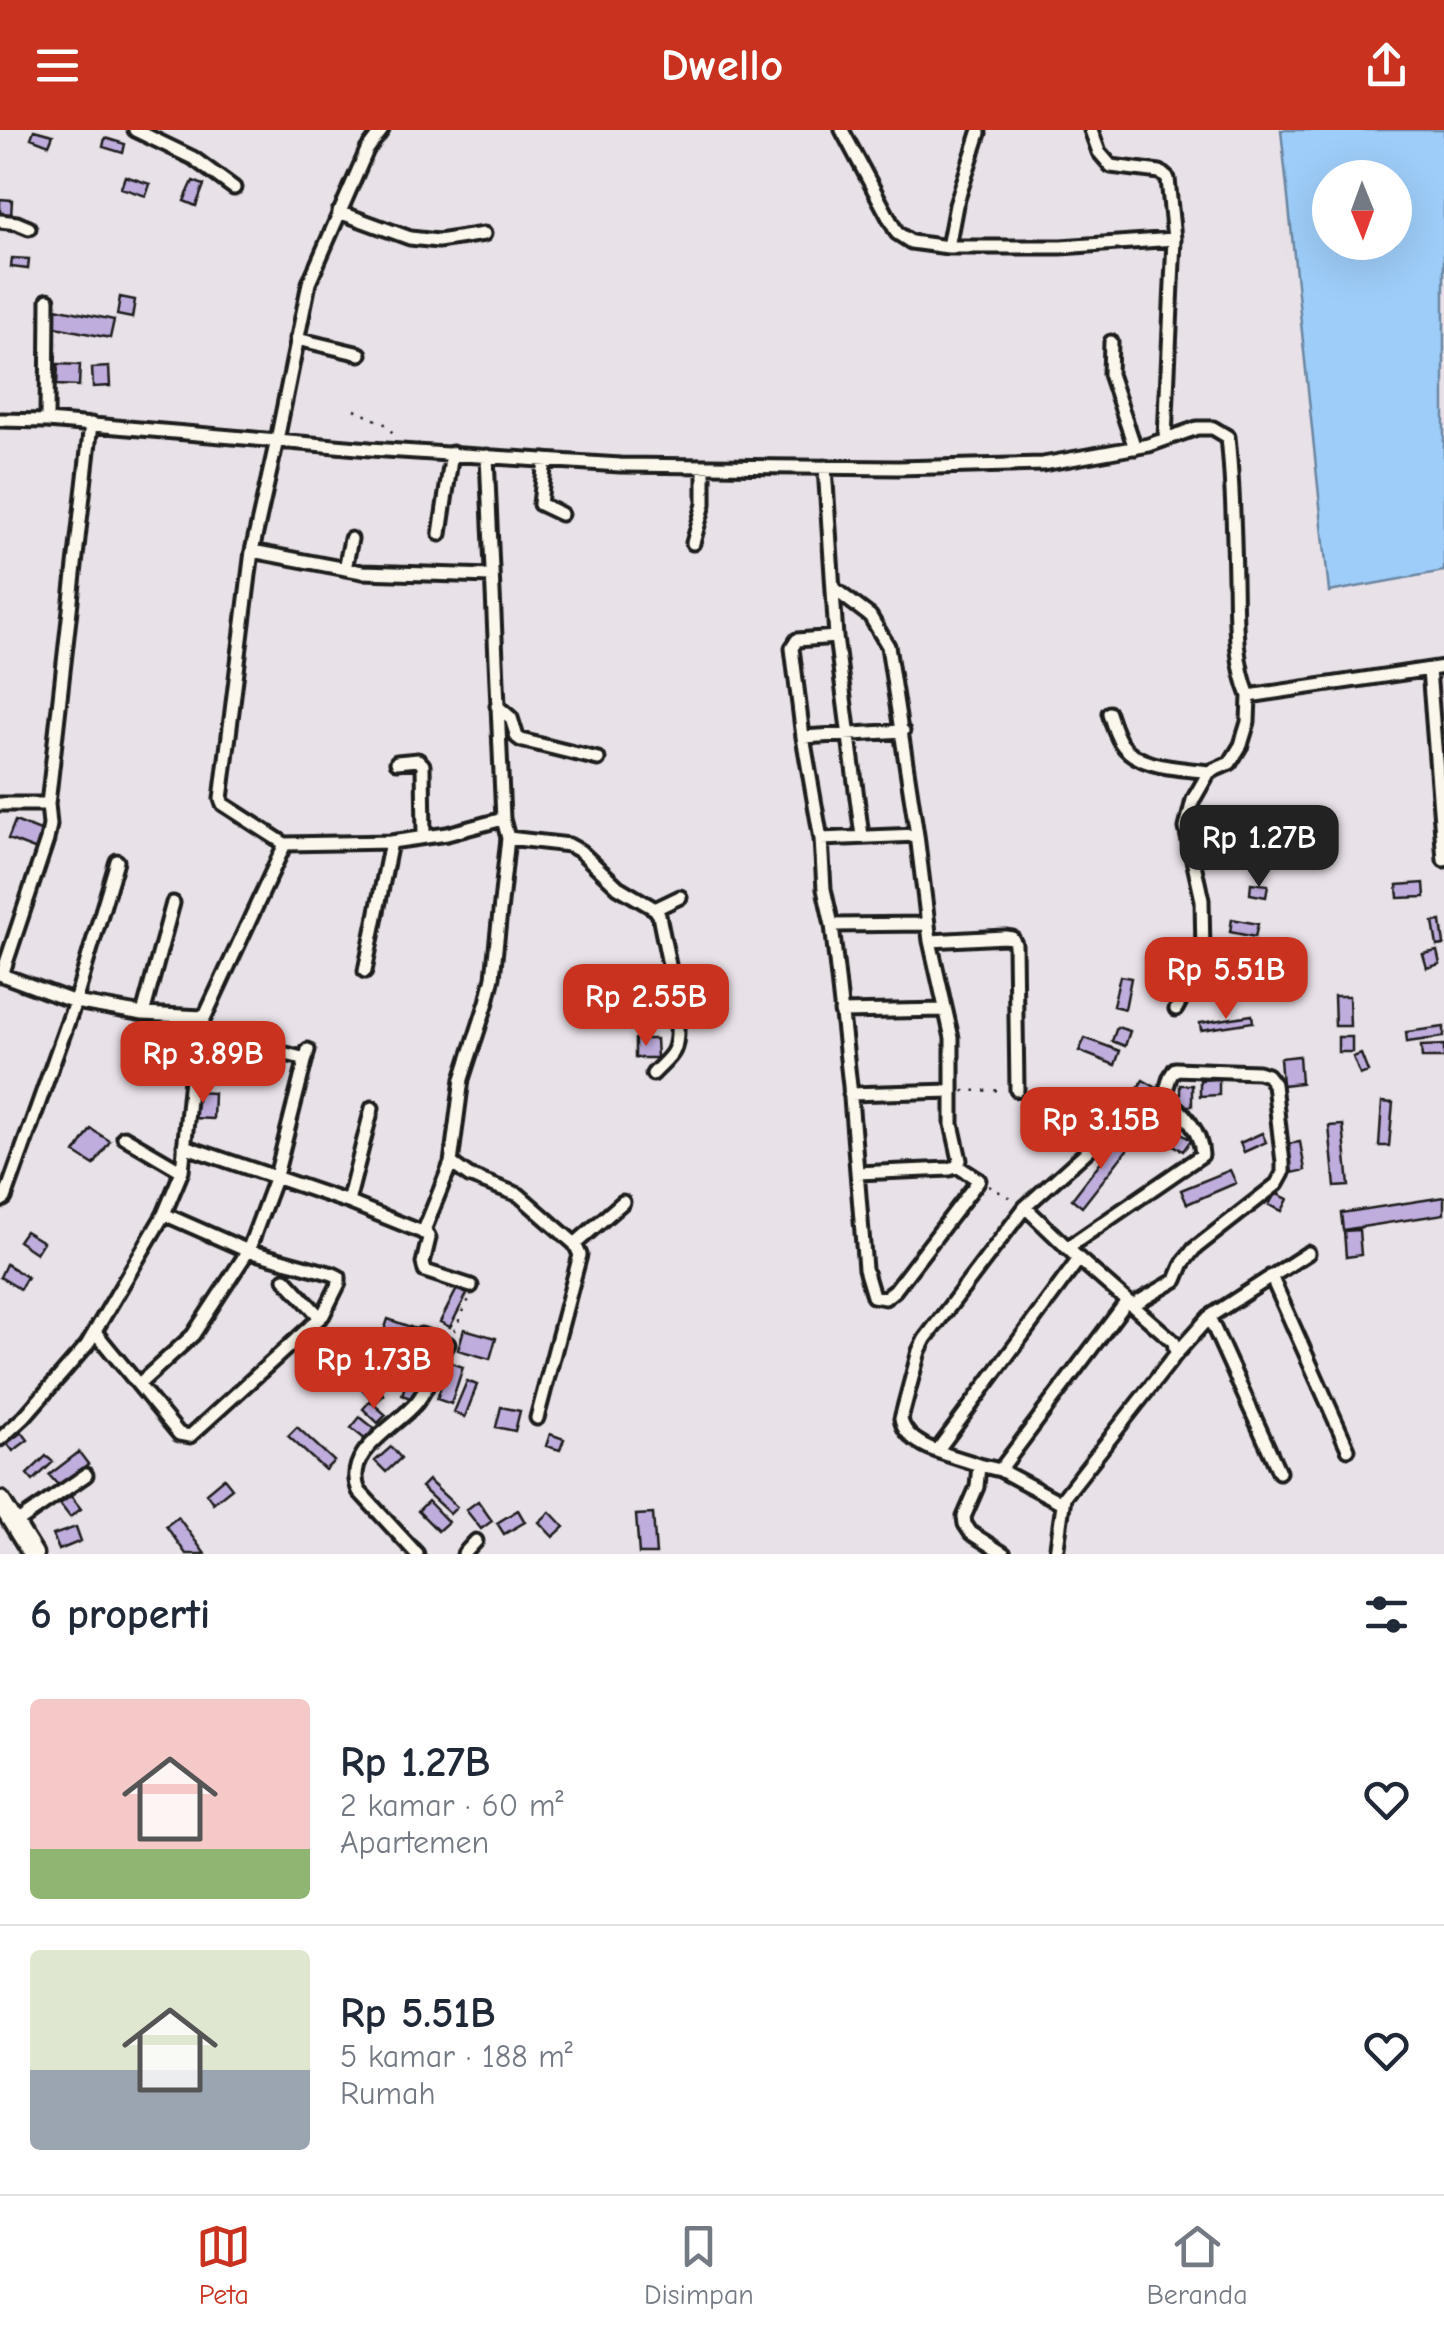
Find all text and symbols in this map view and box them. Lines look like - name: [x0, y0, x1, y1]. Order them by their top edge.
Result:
- icon: menu: [30, 38, 85, 93]
- icon: share: [1359, 38, 1414, 93]
- text: Dwello: [661, 39, 783, 91]
- north arrow: [1312, 160, 1412, 260]
- map controls: [1312, 160, 1412, 260]
- pin: Rp 1.27B: [1156, 805, 1362, 890]
- text: Rp 1.27B: [1202, 819, 1316, 856]
- pin: Rp 5.51B: [1123, 937, 1329, 1022]
- text: Rp 5.51B: [1167, 951, 1285, 988]
- pin: Rp 2.55B: [543, 964, 749, 1049]
- text: Rp 2.55B: [585, 978, 707, 1015]
- pin: Rp 3.89B: [100, 1021, 306, 1106]
- text: Rp 3.89B: [143, 1035, 263, 1072]
- pin: Rp 3.15B: [998, 1087, 1204, 1172]
- text: Rp 3.15B: [1042, 1101, 1160, 1138]
- pin: Rp 1.73B: [271, 1327, 477, 1412]
- text: Rp 1.73B: [317, 1341, 431, 1378]
- icon: filters: [1359, 1587, 1414, 1642]
- text: 6 properti: [30, 1590, 210, 1639]
- text: Rp 1.27B: [340, 1738, 491, 1787]
- icon: home: [110, 1739, 230, 1859]
- icon: heart: [1359, 1772, 1414, 1827]
- text: 2 kamar · 60 m²: [340, 1787, 563, 1824]
- text: Apartemen: [340, 1824, 489, 1861]
- text: Rp 5.51B: [340, 1989, 496, 2038]
- icon: home: [110, 1990, 230, 2110]
- icon: heart: [1359, 2023, 1414, 2078]
- text: 5 kamar · 188 m²: [340, 2038, 573, 2075]
- text: Rumah: [340, 2075, 436, 2112]
- tab: Peta: [196, 2219, 251, 2311]
- tab: Disimpan: [644, 2219, 754, 2311]
- tab: Beranda: [1146, 2219, 1248, 2311]

